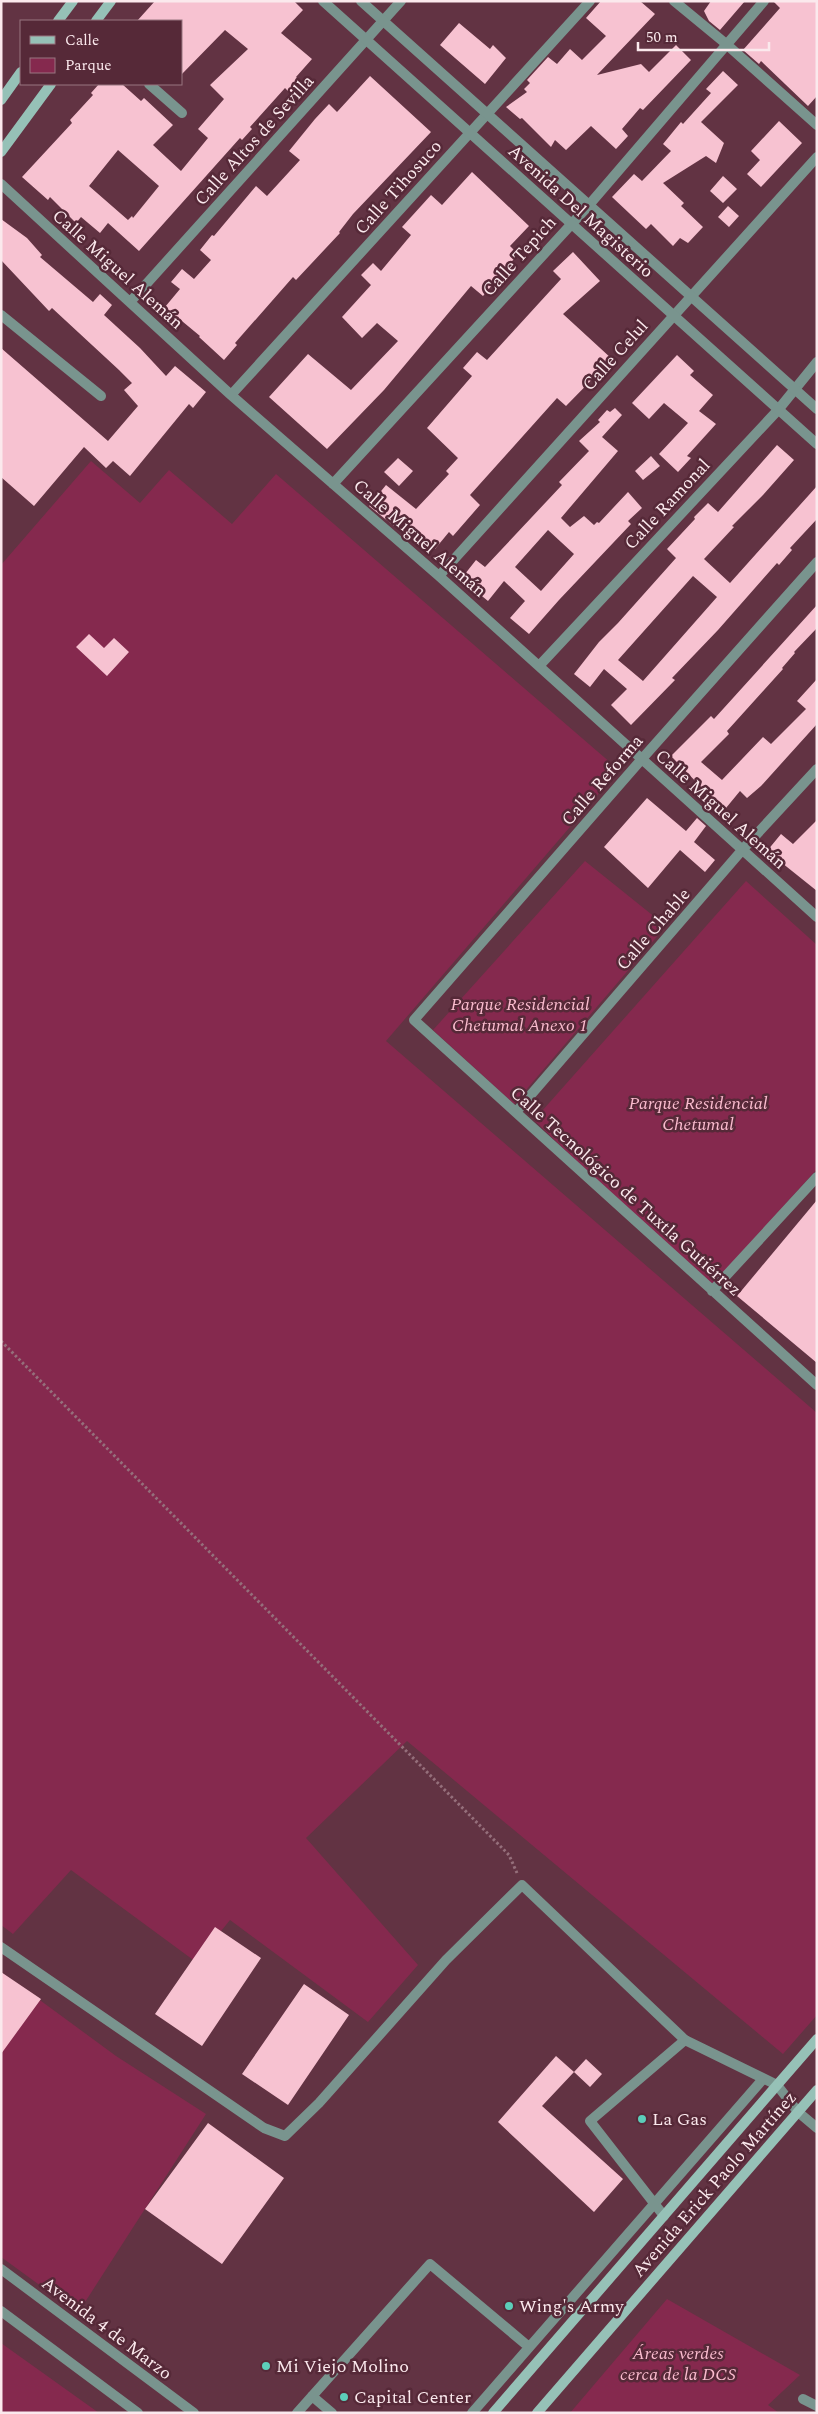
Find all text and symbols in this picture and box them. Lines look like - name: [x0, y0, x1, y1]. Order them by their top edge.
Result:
- legend: [20, 20, 182, 85]
- scale bar: [638, 20, 769, 52]
- text: 50 m: [646, 26, 678, 49]
- text: Calle: [65, 29, 99, 52]
- text: Parque: [65, 54, 112, 77]
- street label: Calle Altos de Sevilla: [188, 69, 321, 212]
- street label: Calle Tihosuco: [348, 134, 448, 241]
- street label: Avenida Del Magisterio: [502, 138, 660, 285]
- street label: Calle Miguel Alemán: [46, 203, 189, 336]
- street label: Calle Tepich: [476, 210, 563, 303]
- street label: Calle Celul: [576, 314, 655, 397]
- street label: Calle Ramonal: [618, 453, 717, 556]
- street label: Calle Miguel Alemán: [347, 473, 492, 604]
- street label: Calle Reforma: [555, 729, 650, 832]
- street label: Calle Miguel Alemán: [649, 743, 792, 876]
- street label: Calle Chable: [610, 882, 697, 977]
- park label: Parque Residencial Chetumal Anexo 1: [450, 991, 590, 1039]
- street label: Calle Tecnológico de Tuxtla Gutiérrez: [504, 1080, 747, 1303]
- park label: Parque Residencial Chetumal: [628, 1090, 768, 1138]
- street label: Avenida Erick Paolo Martínez: [626, 2085, 803, 2284]
- place label: La Gas: [652, 2106, 707, 2133]
- marker: La Gas: [636, 2113, 648, 2125]
- street label: Avenida 4 de Marzo: [36, 2270, 178, 2387]
- place label: Wing's Army: [519, 2293, 625, 2320]
- marker: Wing's Army: [503, 2300, 515, 2312]
- park label: Áreas verdes cerca de la DCS: [620, 2340, 736, 2388]
- place label: Mi Viejo Molino: [276, 2353, 409, 2380]
- marker: Mi Viejo Molino: [260, 2360, 272, 2372]
- place label: Capital Center: [354, 2384, 471, 2411]
- marker: Capital Center: [338, 2391, 350, 2403]

